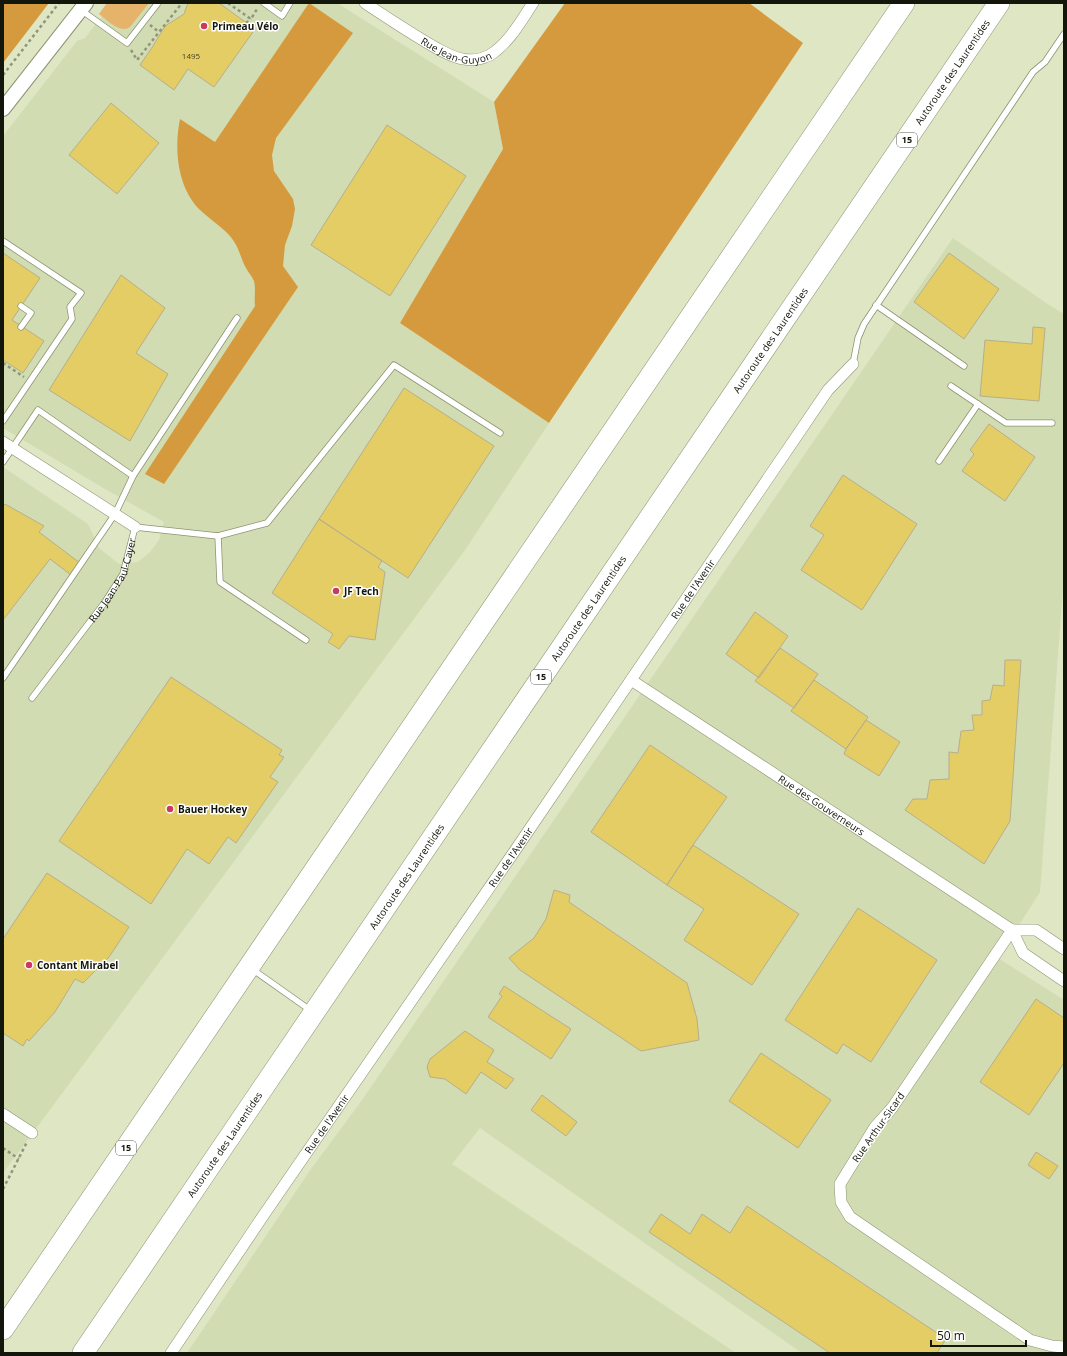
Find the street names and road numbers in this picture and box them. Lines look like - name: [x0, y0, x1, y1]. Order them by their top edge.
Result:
- street label: Autoroute des Laurentides: [911, 16, 993, 128]
- street label: Rue Jean-Guyon: [418, 34, 494, 67]
- road number: 15: [897, 133, 917, 147]
- street label: Autoroute des Laurentides: [729, 284, 811, 396]
- street label: Rue Jean-Paul-Cayer: [85, 536, 139, 625]
- street label: Autoroute des Laurentides: [548, 553, 629, 664]
- street label: Rue de l'Avenir: [667, 557, 718, 622]
- road number: 15: [531, 670, 551, 684]
- street label: Rue des Gouverneurs: [776, 772, 868, 839]
- street label: Autoroute des Laurentides: [366, 821, 447, 932]
- street label: Rue de l'Avenir: [485, 824, 536, 890]
- street label: Autoroute des Laurentides: [184, 1089, 265, 1200]
- street label: Rue Arthur-Sicard: [849, 1089, 907, 1165]
- street label: Rue de l'Avenir: [301, 1091, 352, 1156]
- road number: 15: [116, 1141, 136, 1155]

